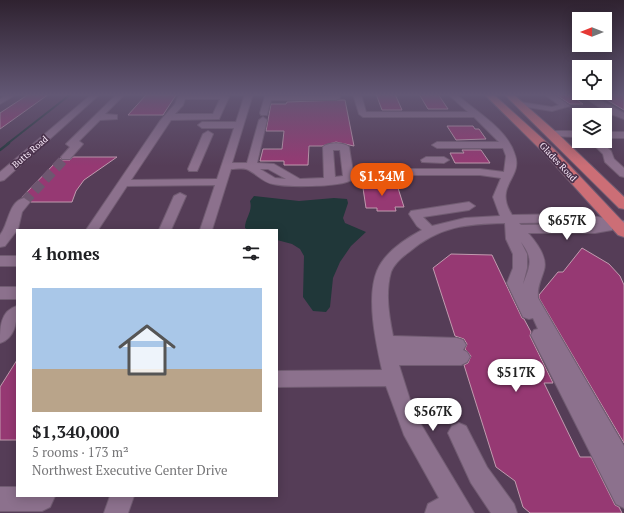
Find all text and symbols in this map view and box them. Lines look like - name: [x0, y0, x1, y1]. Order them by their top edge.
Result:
- north arrow: [572, 12, 612, 52]
- map controls: [572, 12, 612, 148]
- button: locate: [572, 60, 612, 100]
- button: layers: [572, 108, 612, 148]
- street label: Butts Road: [10, 133, 50, 171]
- street label: Glades Road: [537, 140, 579, 184]
- pin: $1.34M: [349, 163, 415, 197]
- text: $1.34M: [359, 167, 405, 185]
- pin: $657K: [539, 207, 595, 241]
- text: $657K: [548, 211, 586, 229]
- text: 4 homes: [32, 242, 100, 265]
- icon: filters: [240, 242, 262, 264]
- icon: home: [111, 314, 183, 386]
- pin: $517K: [488, 359, 544, 393]
- text: $517K: [497, 363, 535, 381]
- pin: $567K: [405, 398, 461, 432]
- text: $567K: [414, 402, 452, 420]
- text: $1,340,000: [32, 420, 119, 443]
- text: 5 rooms · 173 m²: [32, 443, 129, 461]
- text: Northwest Executive Center Drive: [32, 461, 227, 479]

